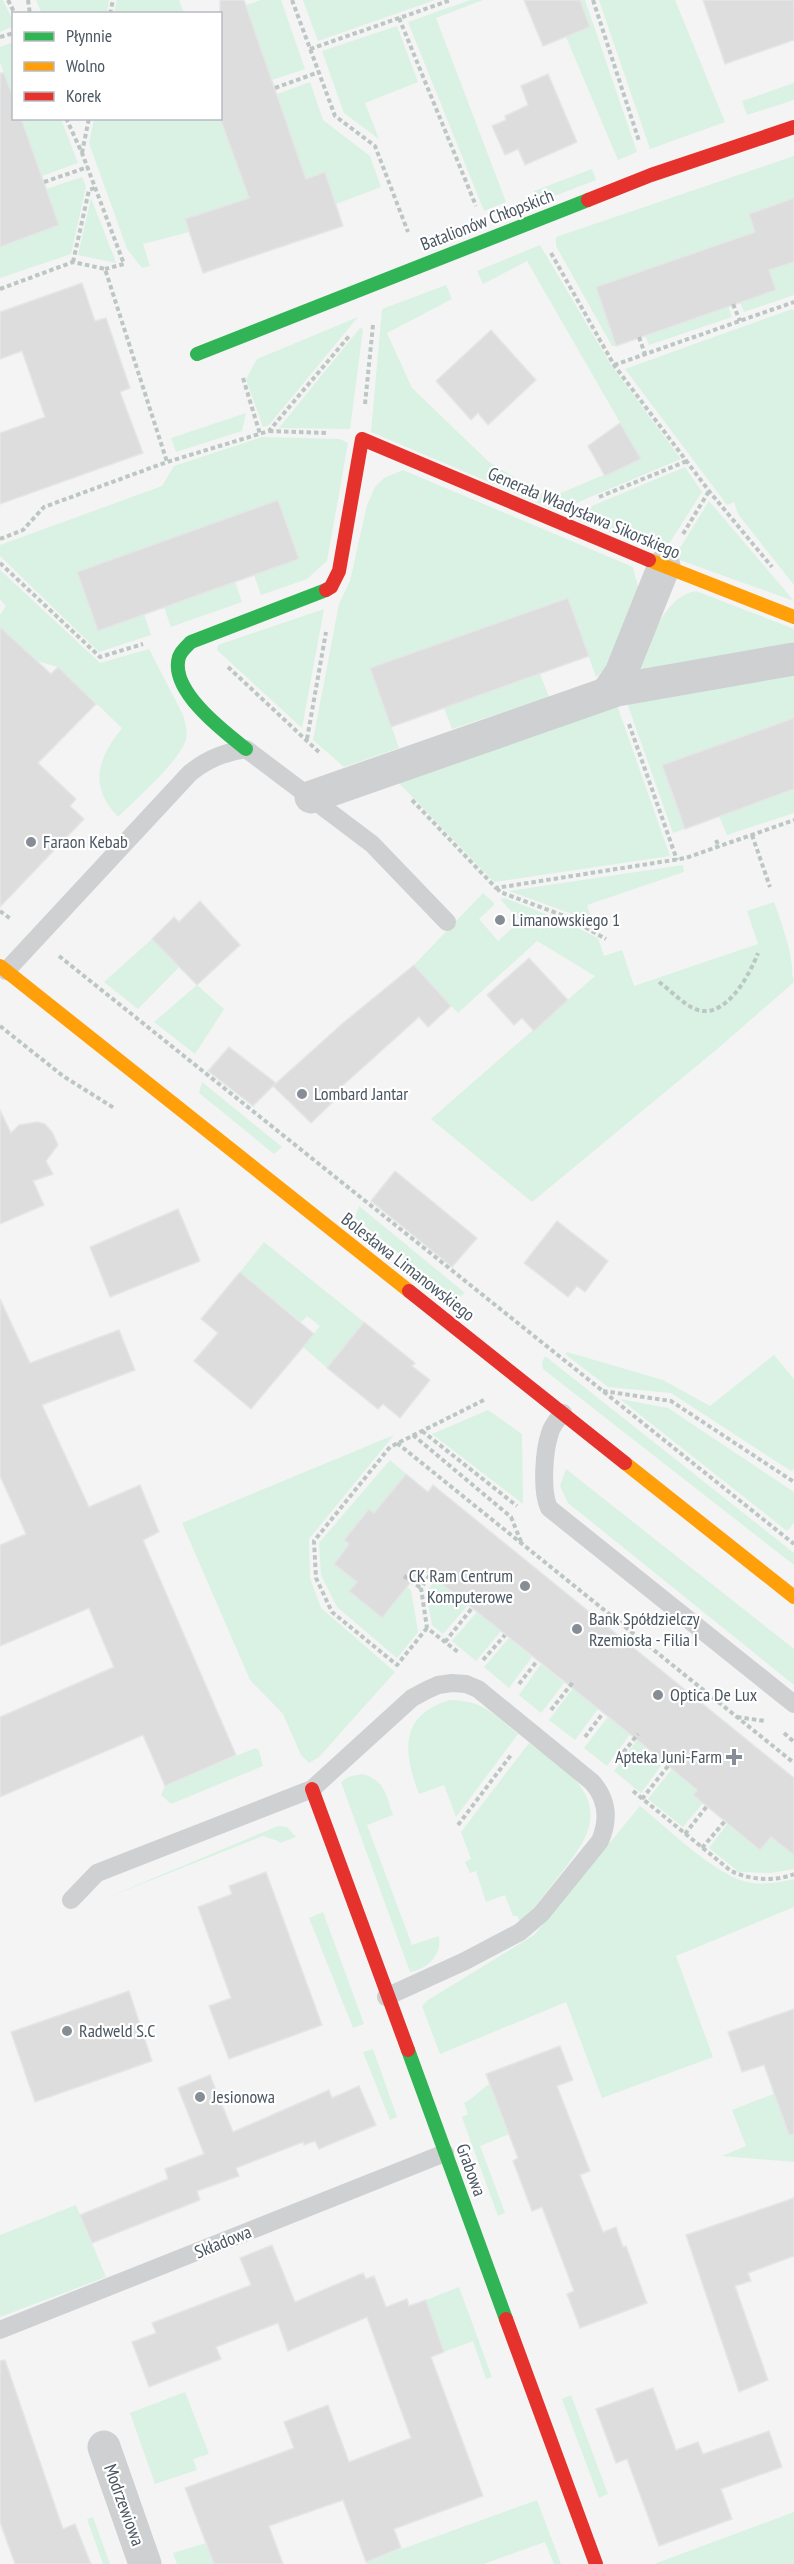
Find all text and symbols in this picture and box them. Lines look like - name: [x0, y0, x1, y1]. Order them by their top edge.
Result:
- legend: [12, 12, 222, 120]
- text: Płynnie: [66, 24, 112, 47]
- text: Wolno: [66, 54, 105, 77]
- text: Korek: [66, 84, 101, 107]
- street label: Batalionów Chłopskich: [417, 184, 557, 255]
- street label: Generała Władysława Sikorskiego: [485, 462, 684, 564]
- place label: Faraon Kebab: [43, 830, 128, 853]
- marker: Faraon Kebab: [24, 835, 38, 849]
- place label: Limanowskiego 1: [512, 908, 620, 931]
- marker: Limanowskiego 1: [493, 913, 507, 927]
- place label: Lombard Jantar: [314, 1082, 408, 1105]
- marker: Lombard Jantar: [295, 1087, 309, 1101]
- street label: Bolesława Limanowskiego: [337, 1207, 480, 1326]
- place label: CK Ram Centrum Komputerowe: [409, 1564, 513, 1608]
- marker: CK Ram Centrum Komputerowe: [518, 1579, 532, 1593]
- place label: Bank Spółdzielczy Rzemiosła - Filia I: [589, 1607, 700, 1651]
- marker: Bank Spółdzielczy Rzemiosła - Filia I: [570, 1622, 584, 1636]
- place label: Optica De Lux: [670, 1683, 758, 1706]
- marker: Optica De Lux: [651, 1688, 665, 1702]
- place label: Apteka Juni-Farm: [615, 1745, 722, 1768]
- marker: Apteka Juni-Farm: [727, 1750, 741, 1764]
- place label: Radweld S.C: [79, 2019, 155, 2042]
- marker: Radweld S.C: [60, 2024, 74, 2038]
- place label: Jesionowa: [211, 2085, 275, 2108]
- marker: Jesionowa: [193, 2090, 207, 2104]
- street label: Grabowa: [451, 2140, 492, 2199]
- street label: Składowa: [191, 2220, 255, 2263]
- street label: Modrzewiowa: [99, 2461, 150, 2549]

